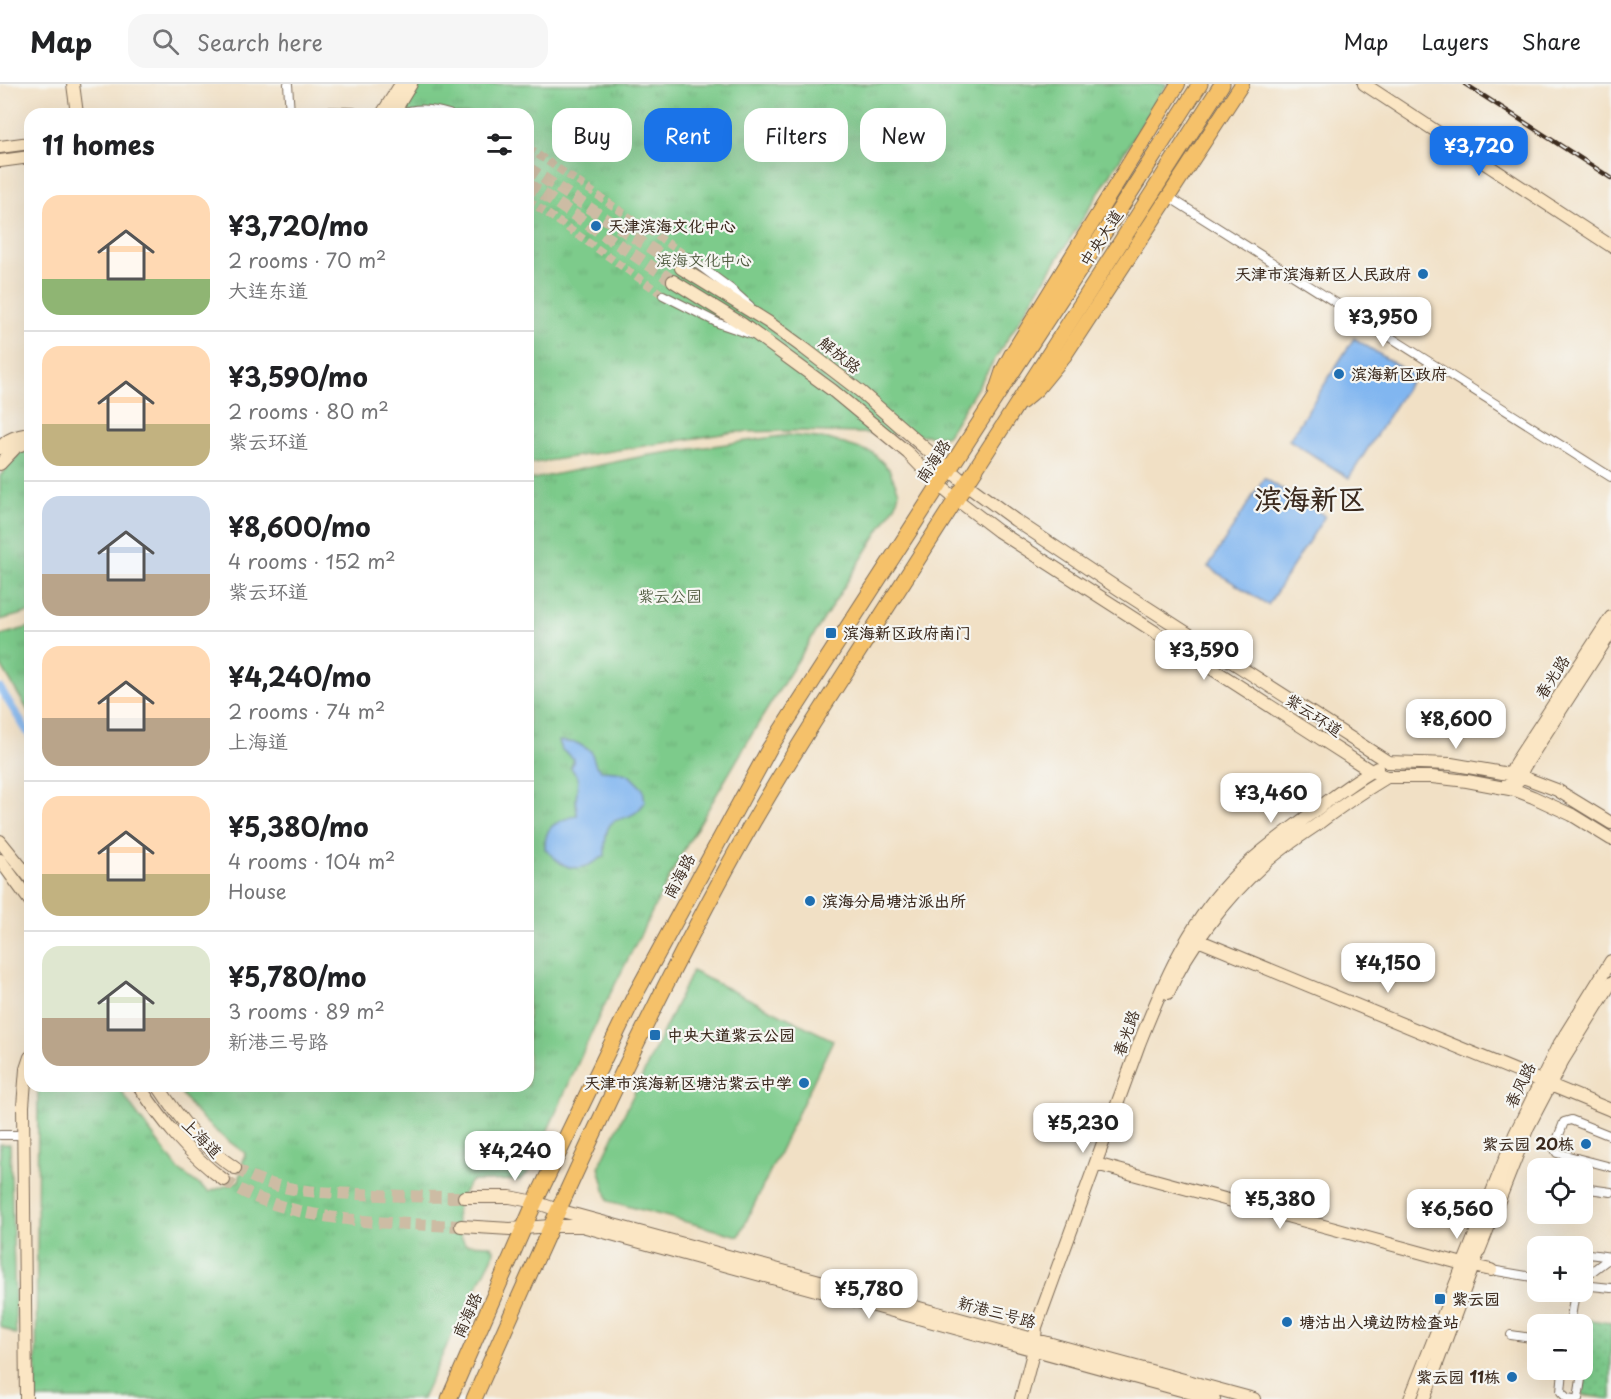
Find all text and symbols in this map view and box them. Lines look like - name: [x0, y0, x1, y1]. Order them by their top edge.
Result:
- search box: [128, 14, 548, 68]
- text: Map: [30, 20, 92, 63]
- icon: search: [149, 25, 182, 58]
- text: Search here: [197, 25, 323, 58]
- text: Map: [1344, 25, 1388, 57]
- text: Layers: [1421, 25, 1489, 57]
- text: Share: [1522, 25, 1581, 57]
- chip: Buy: [552, 108, 632, 162]
- chip: Rent: [644, 108, 732, 162]
- chip: Filters: [744, 108, 848, 162]
- chip: New: [860, 108, 946, 162]
- text: 11 homes: [42, 125, 155, 164]
- pin: ¥3,720: [1430, 126, 1528, 177]
- icon: filters: [483, 128, 516, 161]
- text: ¥3,720: [1444, 130, 1514, 160]
- street label: 中央大道: [1073, 204, 1128, 271]
- text: ¥3,720/mo: [228, 206, 368, 245]
- place label: 天津滨海文化中心: [608, 213, 736, 237]
- icon: home: [90, 219, 162, 291]
- marker: 天津滨海文化中心: [589, 219, 603, 233]
- text: 2 rooms · 70 m²: [228, 245, 386, 275]
- park label: 滨海文化中心: [656, 247, 752, 271]
- place label: 天津市滨海新区人民政府: [1235, 261, 1411, 285]
- marker: 天津市滨海新区人民政府: [1416, 267, 1430, 281]
- text: 大连东道: [228, 275, 308, 305]
- pin: ¥3,950: [1334, 297, 1432, 348]
- text: ¥3,950: [1348, 301, 1418, 331]
- street label: 解放路: [814, 330, 867, 378]
- text: ¥3,590/mo: [228, 357, 368, 396]
- place label: 滨海新区政府: [1351, 361, 1447, 385]
- marker: 滨海新区政府: [1332, 367, 1346, 381]
- icon: home: [90, 370, 162, 442]
- text: 2 rooms · 80 m²: [228, 396, 389, 426]
- text: 紫云环道: [228, 426, 308, 456]
- street label: 南海路: [909, 434, 955, 487]
- district label: 滨海新区: [1254, 476, 1366, 519]
- text: ¥8,600/mo: [228, 507, 371, 546]
- icon: home: [90, 520, 162, 592]
- text: 4 rooms · 152 m²: [228, 546, 396, 576]
- text: 紫云环道: [228, 576, 308, 606]
- park label: 紫云公园: [638, 583, 702, 607]
- place label: 滨海新区政府南门: [843, 620, 971, 644]
- marker: 滨海新区政府南门: [824, 626, 838, 640]
- pin: ¥3,590: [1155, 630, 1253, 681]
- text: ¥3,590: [1169, 634, 1239, 664]
- street label: 春光路: [1528, 650, 1574, 703]
- text: ¥4,240/mo: [228, 657, 371, 696]
- icon: home: [90, 670, 162, 742]
- street label: 紫云环道: [1281, 687, 1348, 742]
- text: 2 rooms · 74 m²: [228, 696, 385, 726]
- pin: ¥8,600: [1407, 699, 1505, 750]
- text: ¥8,600: [1420, 703, 1492, 733]
- text: 上海道: [228, 726, 288, 756]
- pin: ¥3,460: [1222, 773, 1320, 824]
- text: ¥3,460: [1234, 777, 1308, 807]
- text: ¥5,380/mo: [228, 807, 369, 846]
- icon: home: [90, 820, 162, 892]
- text: 4 rooms · 104 m²: [228, 846, 395, 876]
- street label: 南海路: [656, 849, 700, 902]
- text: House: [228, 876, 287, 906]
- place label: 滨海分局塘沽派出所: [822, 888, 966, 912]
- marker: 滨海分局塘沽派出所: [803, 894, 817, 908]
- pin: ¥4,150: [1339, 943, 1437, 994]
- text: ¥4,150: [1355, 947, 1421, 977]
- text: ¥5,780/mo: [228, 957, 366, 996]
- icon: home: [90, 970, 162, 1042]
- text: 3 rooms · 89 m²: [228, 996, 385, 1026]
- street label: 春光路: [1106, 1006, 1145, 1059]
- place label: 中央大道紫云公园: [667, 1022, 795, 1046]
- text: 新港三号路: [228, 1026, 328, 1056]
- marker: 中央大道紫云公园: [648, 1028, 662, 1042]
- street label: 春风路: [1498, 1058, 1540, 1111]
- place label: 天津市滨海新区塘沽紫云中学: [584, 1070, 792, 1094]
- marker: 天津市滨海新区塘沽紫云中学: [797, 1076, 811, 1090]
- pin: ¥5,230: [1034, 1103, 1132, 1154]
- text: ¥5,230: [1047, 1107, 1119, 1137]
- street label: 上海道: [177, 1112, 228, 1163]
- pin: ¥4,240: [466, 1131, 564, 1182]
- place label: 紫云园 20栋: [1482, 1131, 1574, 1155]
- text: ¥4,240: [479, 1135, 551, 1165]
- marker: 紫云园 20栋: [1579, 1137, 1593, 1151]
- map controls: [1527, 1158, 1593, 1380]
- button: locate: [1527, 1158, 1593, 1224]
- pin: ¥5,380: [1231, 1179, 1329, 1230]
- text: ¥5,380: [1245, 1183, 1315, 1213]
- pin: ¥6,560: [1408, 1189, 1506, 1240]
- text: ¥6,560: [1421, 1193, 1493, 1223]
- button: +: [1527, 1236, 1593, 1302]
- pin: ¥5,780: [820, 1269, 918, 1320]
- text: ¥5,780: [835, 1273, 903, 1303]
- place label: 紫云园: [1452, 1286, 1500, 1310]
- street label: 南海路: [445, 1288, 487, 1341]
- street label: 新港三号路: [956, 1289, 1039, 1333]
- marker: 紫云园: [1433, 1292, 1447, 1306]
- place label: 塘沽出入境边防检查站: [1299, 1309, 1459, 1333]
- button: −: [1527, 1314, 1593, 1380]
- marker: 塘沽出入境边防检查站: [1280, 1315, 1294, 1329]
- place label: 紫云园 11栋: [1416, 1364, 1500, 1388]
- marker: 紫云园 11栋: [1505, 1370, 1519, 1384]

